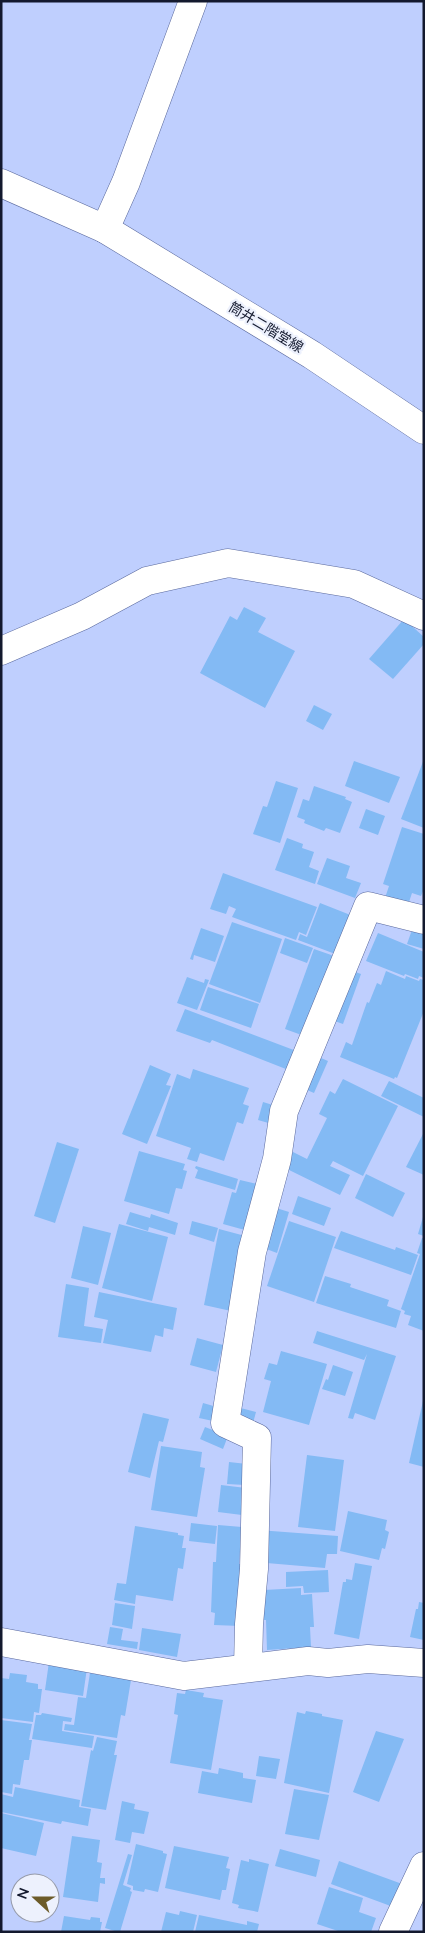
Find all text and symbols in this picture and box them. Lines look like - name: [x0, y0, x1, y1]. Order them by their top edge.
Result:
- street label: 筒井二階堂線: [225, 298, 307, 357]
- north arrow: [10, 1873, 60, 1923]
- text: N: [13, 1885, 34, 1902]

